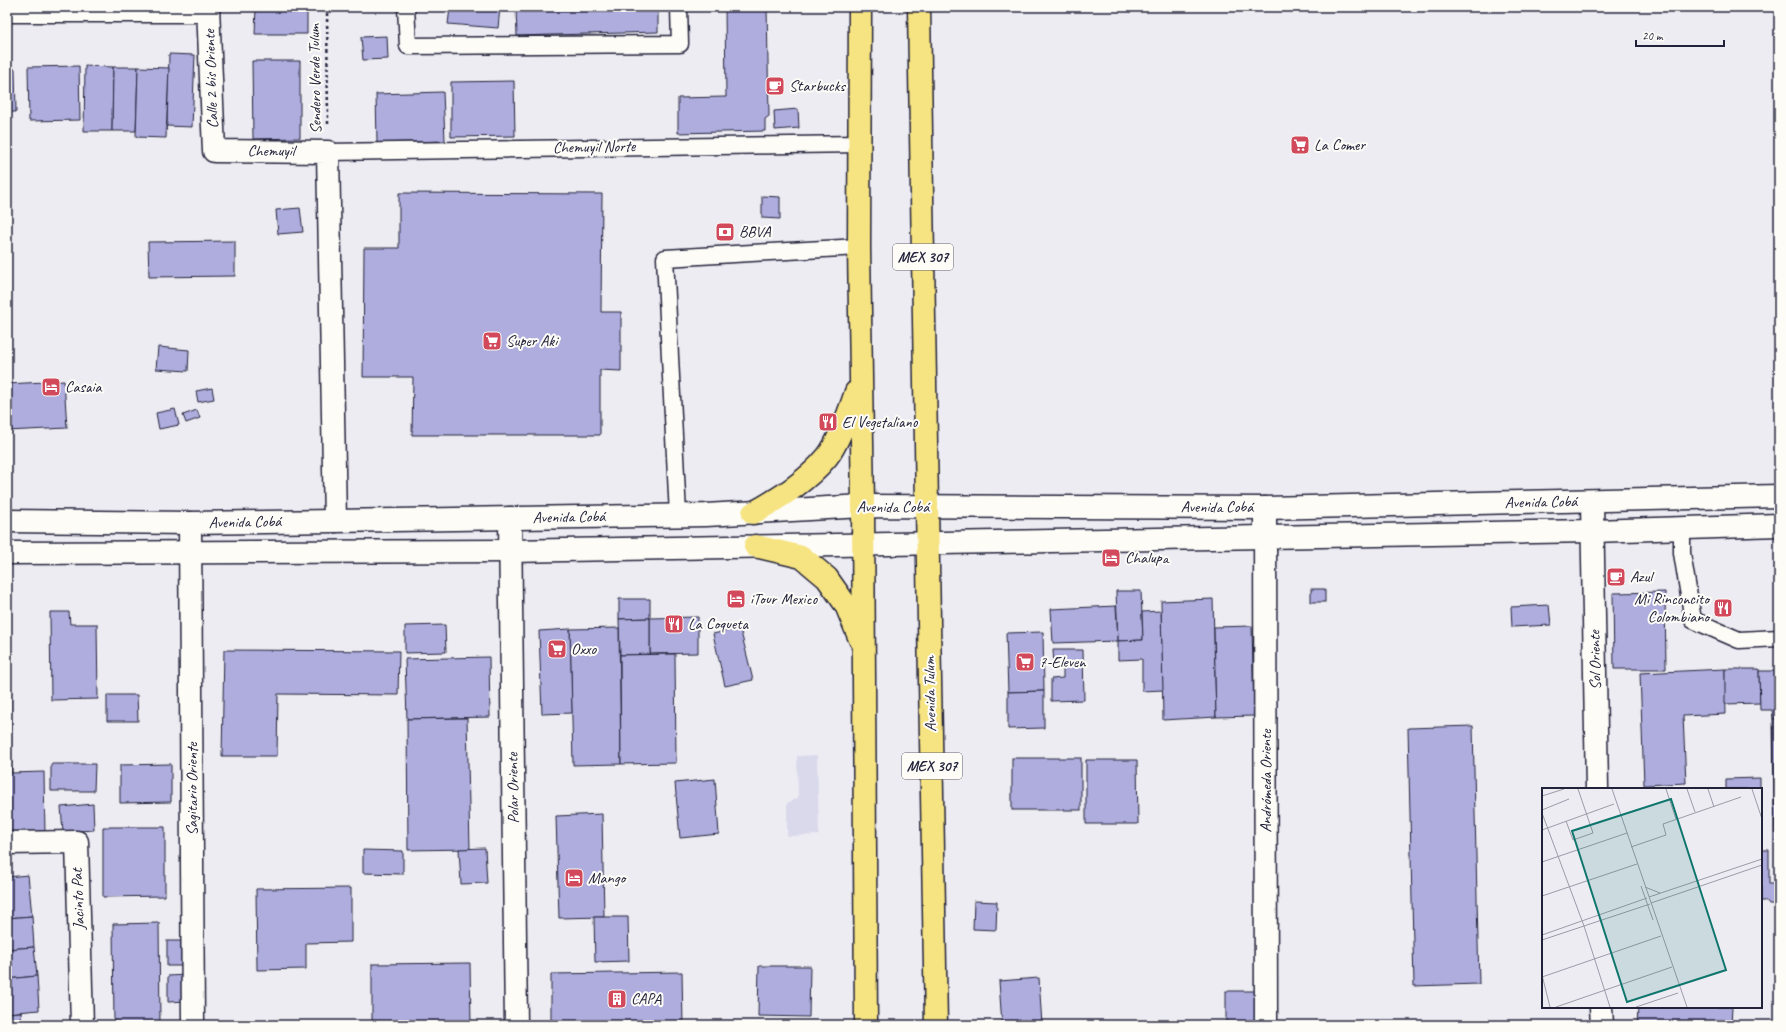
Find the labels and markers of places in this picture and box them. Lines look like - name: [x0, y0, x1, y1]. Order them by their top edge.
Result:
- cafe icon: Starbucks: [764, 75, 786, 97]
- place label: Starbucks: [789, 76, 847, 96]
- supermarket icon: La Comer: [1289, 134, 1311, 156]
- place label: La Comer: [1314, 135, 1366, 155]
- bank icon: BBVA: [714, 221, 736, 243]
- place label: BBVA: [739, 222, 771, 242]
- supermarket icon: Super Aki: [481, 330, 503, 352]
- place label: Super Aki: [506, 331, 559, 351]
- hotel icon: Casaia: [40, 376, 62, 398]
- place label: Casaia: [65, 377, 102, 397]
- restaurant icon: El Vegetaliano: [817, 411, 839, 433]
- place label: El Vegetaliano: [842, 412, 919, 432]
- hotel icon: Chalupa: [1100, 547, 1122, 569]
- place label: Chalupa: [1125, 548, 1170, 568]
- cafe icon: Azul: [1605, 566, 1627, 588]
- place label: Azul: [1630, 567, 1655, 587]
- hotel icon: iTour Mexico: [725, 588, 747, 610]
- place label: iTour Mexico: [750, 589, 818, 609]
- place label: Mi Rinconcito Colombiano: [1634, 589, 1711, 627]
- restaurant icon: Mi Rinconcito Colombiano: [1712, 597, 1734, 619]
- restaurant icon: La Coqueta: [663, 613, 685, 635]
- place label: La Coqueta: [688, 614, 749, 634]
- supermarket icon: Oxxo: [546, 638, 568, 660]
- place label: Oxxo: [571, 639, 597, 659]
- supermarket icon: 7-Eleven: [1014, 651, 1036, 673]
- place label: 7-Eleven: [1039, 652, 1086, 672]
- hotel icon: Mango: [563, 867, 585, 889]
- place label: Mango: [588, 868, 627, 888]
- building icon: CAPA: [606, 988, 628, 1010]
- place label: CAPA: [631, 989, 662, 1009]

